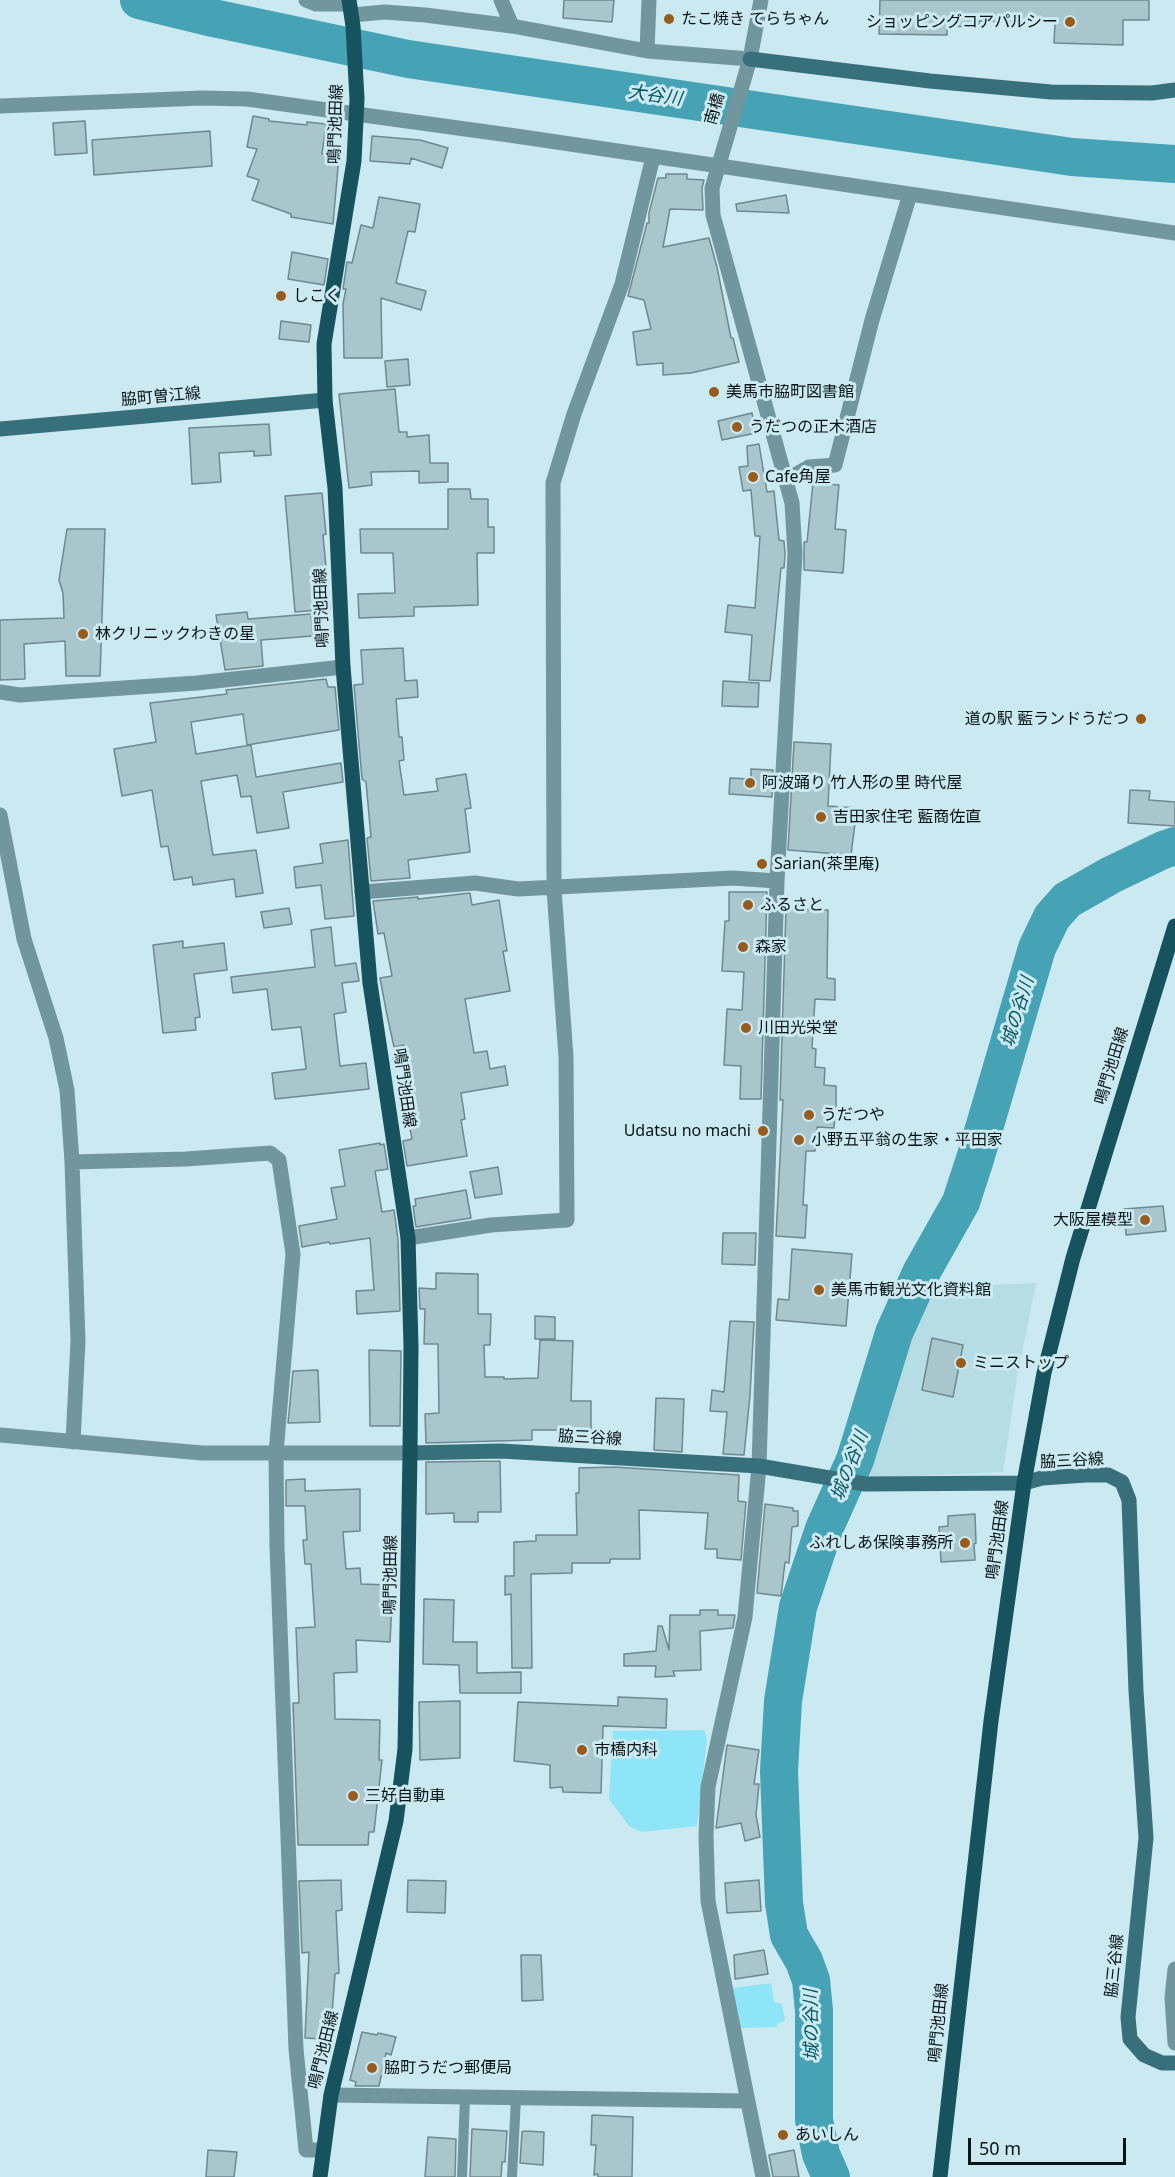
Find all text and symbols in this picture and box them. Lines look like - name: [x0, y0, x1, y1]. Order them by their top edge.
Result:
- place label: たこ焼き てらちゃん: [681, 9, 829, 29]
- marker: たこ焼き てらちゃん: [662, 12, 676, 26]
- place label: ショッピングコアパルシー: [866, 12, 1058, 32]
- marker: ショッピングコアパルシー: [1063, 15, 1077, 29]
- water label: 大谷川: [627, 82, 683, 110]
- street label: 鳴門池田線: [325, 84, 347, 164]
- street label: 南橋: [701, 91, 729, 127]
- place label: しこく: [293, 286, 341, 306]
- marker: しこく: [274, 289, 288, 303]
- place label: 美馬市脇町図書館: [726, 382, 854, 402]
- street label: 脇町曽江線: [120, 384, 202, 410]
- marker: 美馬市脇町図書館: [707, 385, 721, 399]
- place label: うだつの正木酒店: [749, 417, 877, 437]
- marker: うだつの正木酒店: [730, 420, 744, 434]
- place label: Cafe角屋: [765, 467, 831, 487]
- marker: Cafe角屋: [746, 470, 760, 484]
- street label: 鳴門池田線: [311, 568, 333, 648]
- place label: 林クリニックわきの星: [95, 624, 255, 644]
- marker: 林クリニックわきの星: [76, 627, 90, 641]
- place label: 道の駅 藍ランドうだつ: [965, 709, 1129, 729]
- marker: 道の駅 藍ランドうだつ: [1134, 712, 1148, 726]
- place label: 阿波踊り 竹人形の里 時代屋: [762, 773, 962, 793]
- marker: 阿波踊り 竹人形の里 時代屋: [743, 776, 757, 790]
- place label: 吉田家住宅 藍商佐直: [833, 807, 981, 827]
- marker: 吉田家住宅 藍商佐直: [814, 810, 828, 824]
- place label: Sarian(茶里庵): [774, 854, 879, 874]
- marker: Sarian(茶里庵): [755, 857, 769, 871]
- place label: ふるさと: [760, 895, 824, 915]
- marker: ふるさと: [741, 898, 755, 912]
- place label: 森家: [755, 937, 787, 957]
- marker: 森家: [736, 940, 750, 954]
- water label: 城の谷川: [997, 974, 1039, 1050]
- place label: 川田光栄堂: [758, 1018, 838, 1038]
- marker: 川田光栄堂: [739, 1021, 753, 1035]
- street label: 鳴門池田線: [1091, 1025, 1133, 1107]
- street label: 鳴門池田線: [389, 1047, 419, 1129]
- place label: うだつや: [821, 1105, 885, 1125]
- marker: うだつや: [802, 1108, 816, 1122]
- place label: Udatsu no machi: [624, 1121, 751, 1141]
- marker: Udatsu no machi: [756, 1124, 770, 1138]
- place label: 小野五平翁の生家・平田家: [811, 1130, 1003, 1150]
- marker: 小野五平翁の生家・平田家: [792, 1133, 806, 1147]
- place label: 大阪屋模型: [1053, 1210, 1133, 1230]
- marker: 大阪屋模型: [1138, 1213, 1152, 1227]
- place label: 美馬市観光文化資料館: [831, 1280, 991, 1300]
- marker: 美馬市観光文化資料館: [812, 1283, 826, 1297]
- place label: ミニストップ: [973, 1353, 1069, 1373]
- marker: ミニストップ: [954, 1356, 968, 1370]
- street label: 脇三谷線: [558, 1427, 622, 1449]
- water label: 城の谷川: [827, 1429, 873, 1503]
- street label: 脇三谷線: [1040, 1450, 1104, 1472]
- street label: 鳴門池田線: [983, 1499, 1013, 1581]
- place label: ふれしあ保険事務所: [809, 1533, 953, 1553]
- street label: 鳴門池田線: [381, 1535, 401, 1615]
- marker: ふれしあ保険事務所: [958, 1536, 972, 1550]
- place label: 市橋内科: [594, 1740, 658, 1760]
- marker: 市橋内科: [575, 1743, 589, 1757]
- place label: 三好自動車: [365, 1786, 445, 1806]
- marker: 三好自動車: [346, 1789, 360, 1803]
- street label: 脇三谷線: [1102, 1933, 1128, 1999]
- street label: 鳴門池田線: [925, 1982, 953, 2064]
- water label: 城の谷川: [801, 1989, 823, 2061]
- street label: 鳴門池田線: [305, 2009, 343, 2091]
- place label: 脇町うだつ郵便局: [384, 2058, 512, 2078]
- marker: 脇町うだつ郵便局: [365, 2061, 379, 2075]
- place label: あいしん: [795, 2125, 859, 2145]
- scale bar: [971, 2126, 1128, 2164]
- marker: あいしん: [776, 2128, 790, 2142]
- text: 50 m: [979, 2136, 1021, 2160]

